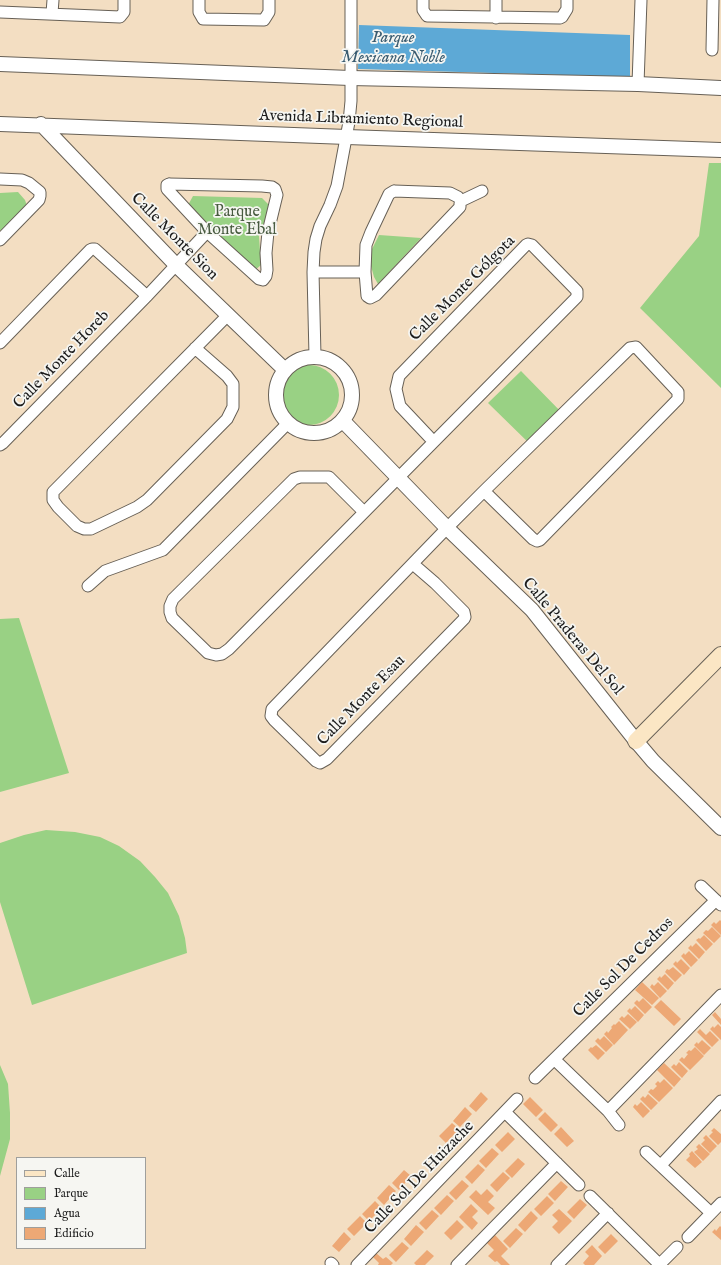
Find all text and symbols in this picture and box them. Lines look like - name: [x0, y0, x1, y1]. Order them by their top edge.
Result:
- water label: Parque Mexicana Noble: [341, 29, 445, 69]
- street label: Avenida Libramiento Regional: [259, 107, 463, 133]
- street label: Calle Monte Sion: [126, 189, 222, 285]
- park label: Parque Monte Ebal: [197, 203, 277, 241]
- street label: Calle Monte Gólgota: [406, 232, 520, 346]
- street label: Calle Monte Horeb: [10, 307, 114, 413]
- street label: Calle Praderas Del Sol: [517, 575, 627, 699]
- street label: Calle Monte Esau: [314, 652, 410, 750]
- street label: Calle Sol De Cedros: [570, 914, 678, 1022]
- street label: Calle Sol De Huizache: [361, 1118, 479, 1238]
- legend: [16, 1157, 146, 1249]
- text: Calle: [54, 1166, 80, 1181]
- text: Parque: [54, 1186, 88, 1201]
- text: Agua: [54, 1206, 80, 1221]
- text: Edificio: [54, 1226, 94, 1241]

